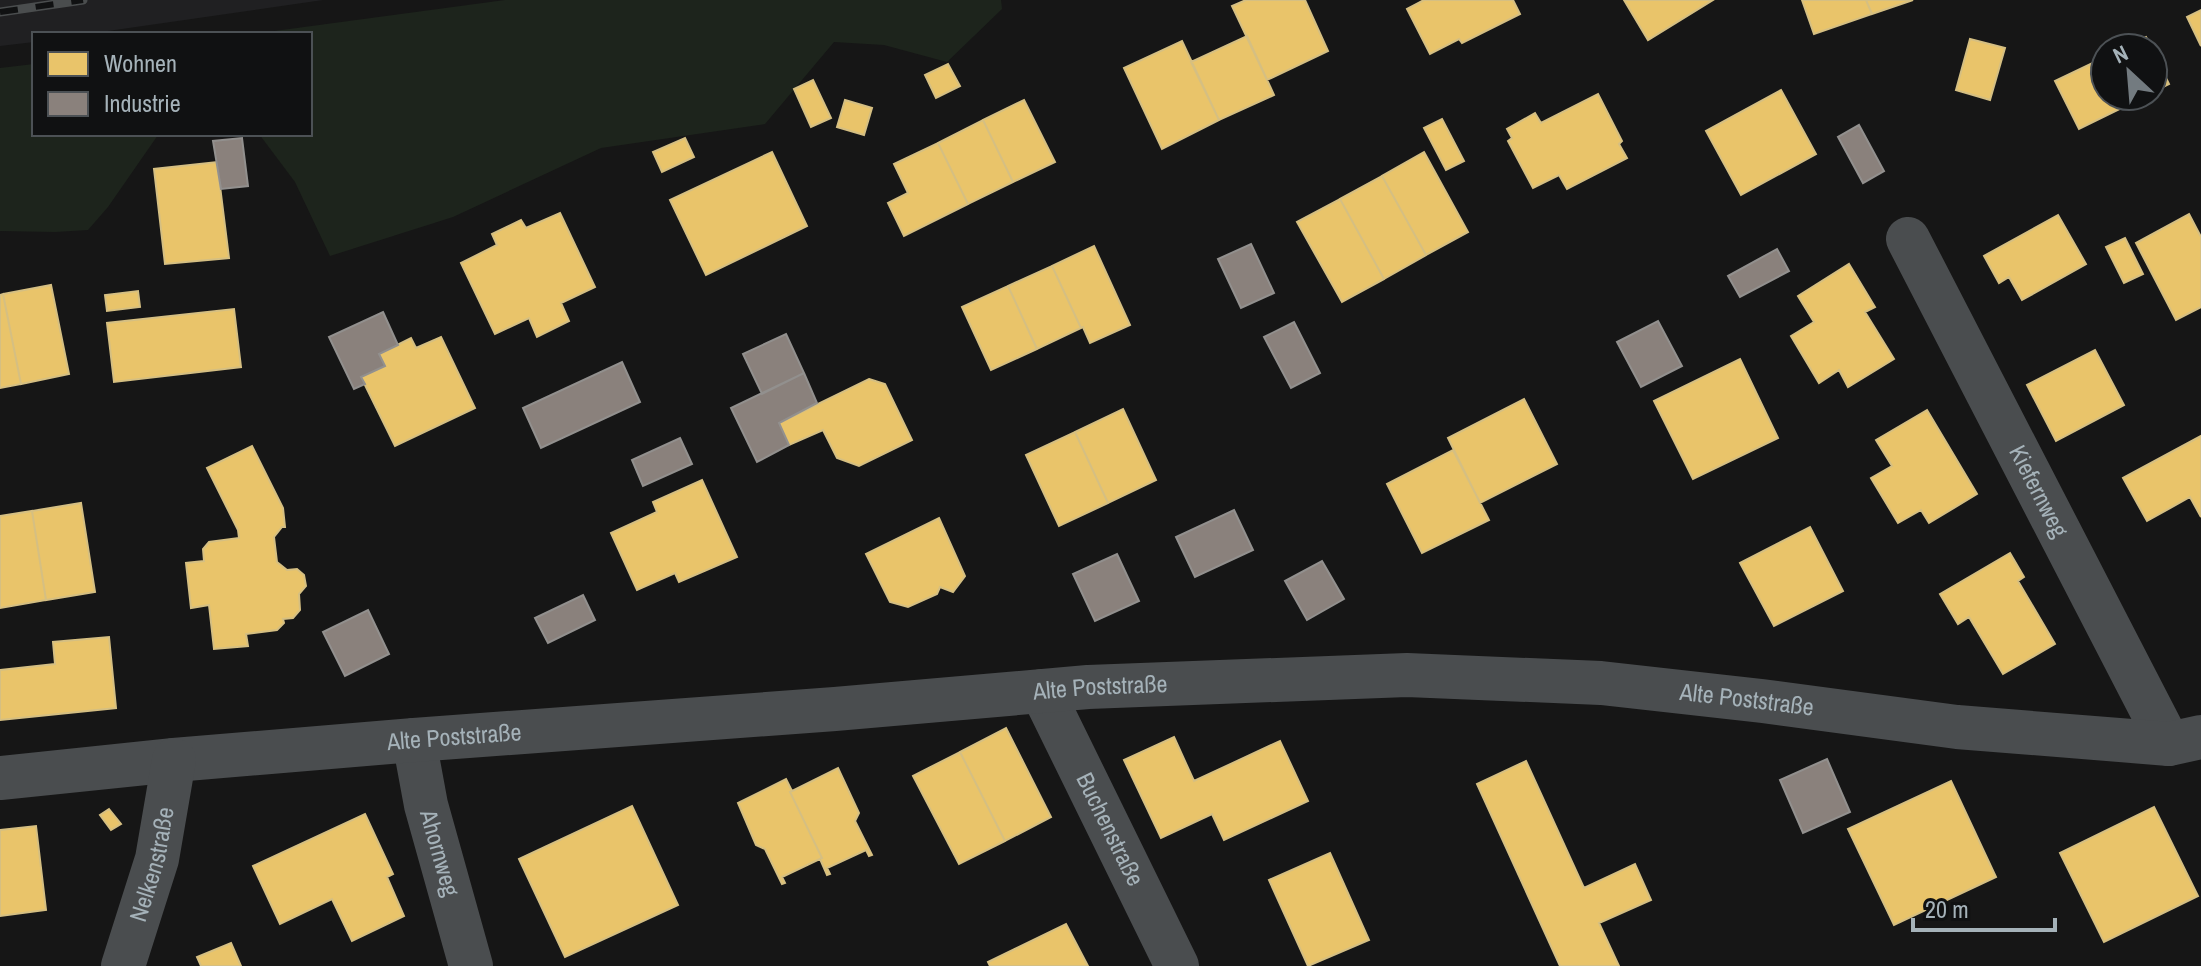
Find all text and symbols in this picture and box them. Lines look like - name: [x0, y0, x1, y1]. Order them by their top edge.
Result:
- legend: [32, 32, 312, 136]
- north arrow: [2089, 32, 2169, 112]
- text: N: [2108, 38, 2133, 70]
- text: Wohnen: [104, 47, 177, 79]
- text: Industrie: [104, 87, 181, 119]
- street label: Kiefernweg: [2002, 439, 2076, 542]
- street label: Alte Poststraße: [1031, 667, 1168, 707]
- street label: Alte Poststraße: [1677, 675, 1816, 723]
- street label: Alte Poststraße: [385, 715, 522, 757]
- street label: Buchenstraße: [1069, 767, 1152, 891]
- street label: Nelkenstraße: [121, 805, 181, 925]
- street label: Ahornweg: [413, 805, 468, 900]
- scale bar: [1913, 882, 2055, 932]
- text: 20 m: [1925, 893, 1969, 925]

